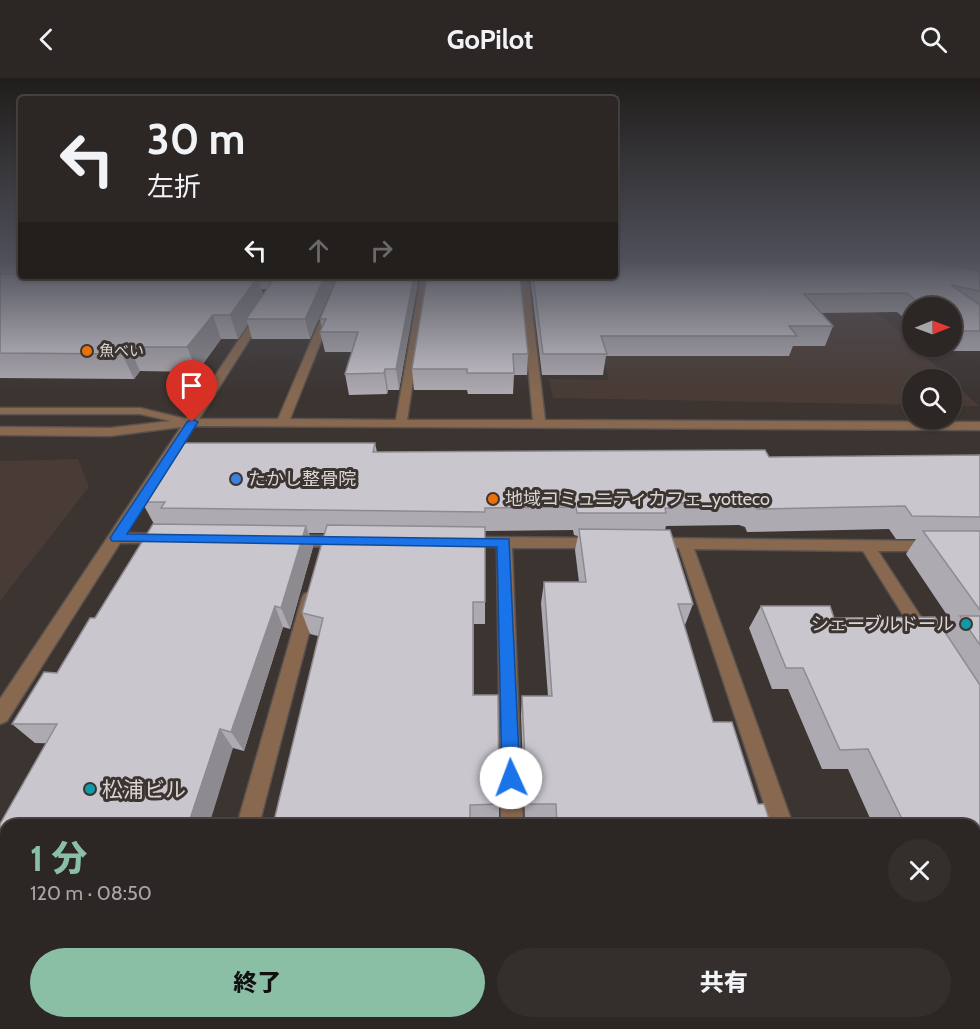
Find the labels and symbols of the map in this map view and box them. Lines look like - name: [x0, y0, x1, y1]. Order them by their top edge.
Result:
- north arrow: [902, 297, 962, 357]
- place label: 魚べい: [99, 342, 144, 360]
- marker: 魚べい: [80, 344, 94, 358]
- pin: [166, 360, 217, 422]
- place label: たかし整骨院: [248, 468, 356, 490]
- marker: たかし整骨院: [229, 472, 243, 486]
- place label: 地域コミュニティカフェ_yotteco: [505, 488, 770, 510]
- marker: 地域コミュニティカフェ_yotteco: [486, 492, 500, 506]
- place label: シェーブルドール: [811, 613, 954, 635]
- marker: シェーブルドール: [959, 617, 973, 631]
- position arrow: [479, 746, 543, 810]
- place label: 松浦ビル: [102, 777, 186, 802]
- marker: 松浦ビル: [83, 782, 97, 796]

